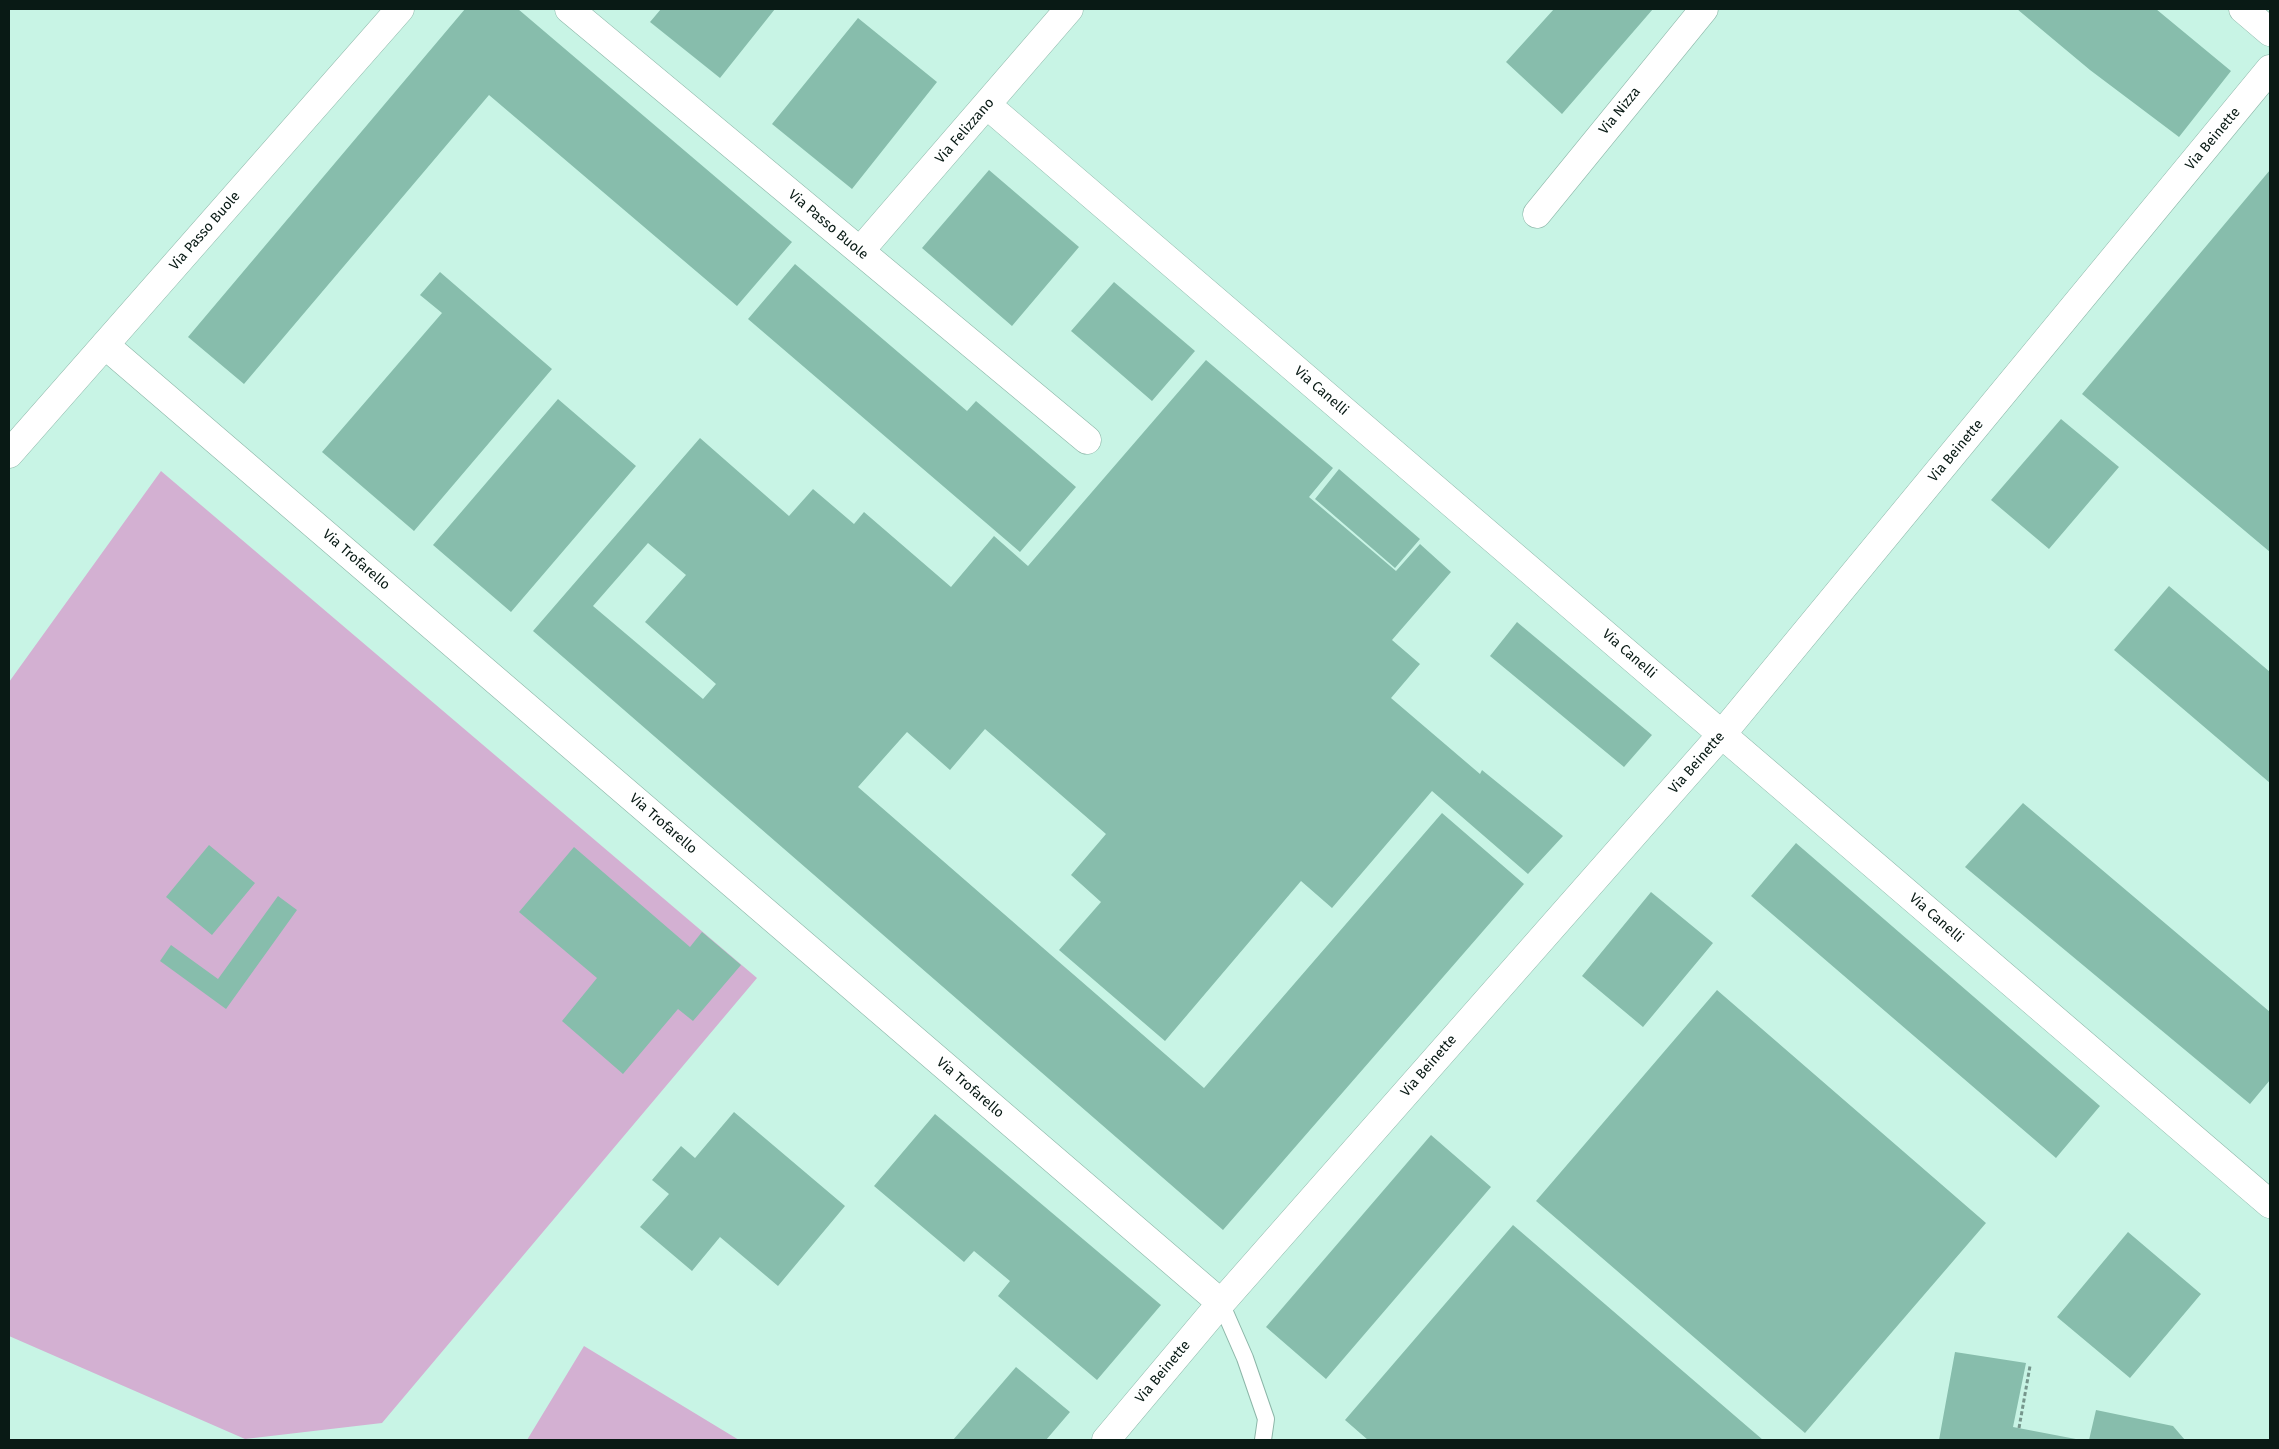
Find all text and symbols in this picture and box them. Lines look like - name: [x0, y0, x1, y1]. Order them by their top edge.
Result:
- street label: Via Nizza: [1596, 84, 1644, 138]
- street label: Via Felizzano: [932, 95, 998, 167]
- street label: Via Beinette: [2182, 104, 2244, 174]
- street label: Via Passo Buole: [785, 187, 871, 263]
- street label: Via Passo Buole: [166, 188, 244, 274]
- street label: Via Canelli: [1290, 363, 1352, 419]
- street label: Via Beinette: [1925, 416, 1987, 486]
- street label: Via Trofarello: [319, 526, 393, 594]
- street label: Via Canelli: [1598, 626, 1660, 682]
- street label: Via Beinette: [1666, 729, 1728, 797]
- street label: Via Trofarello: [626, 790, 700, 858]
- street label: Via Canelli: [1905, 890, 1967, 946]
- street label: Via Beinette: [1398, 1032, 1460, 1100]
- street label: Via Trofarello: [933, 1054, 1007, 1122]
- street label: Via Beinette: [1132, 1337, 1194, 1407]

